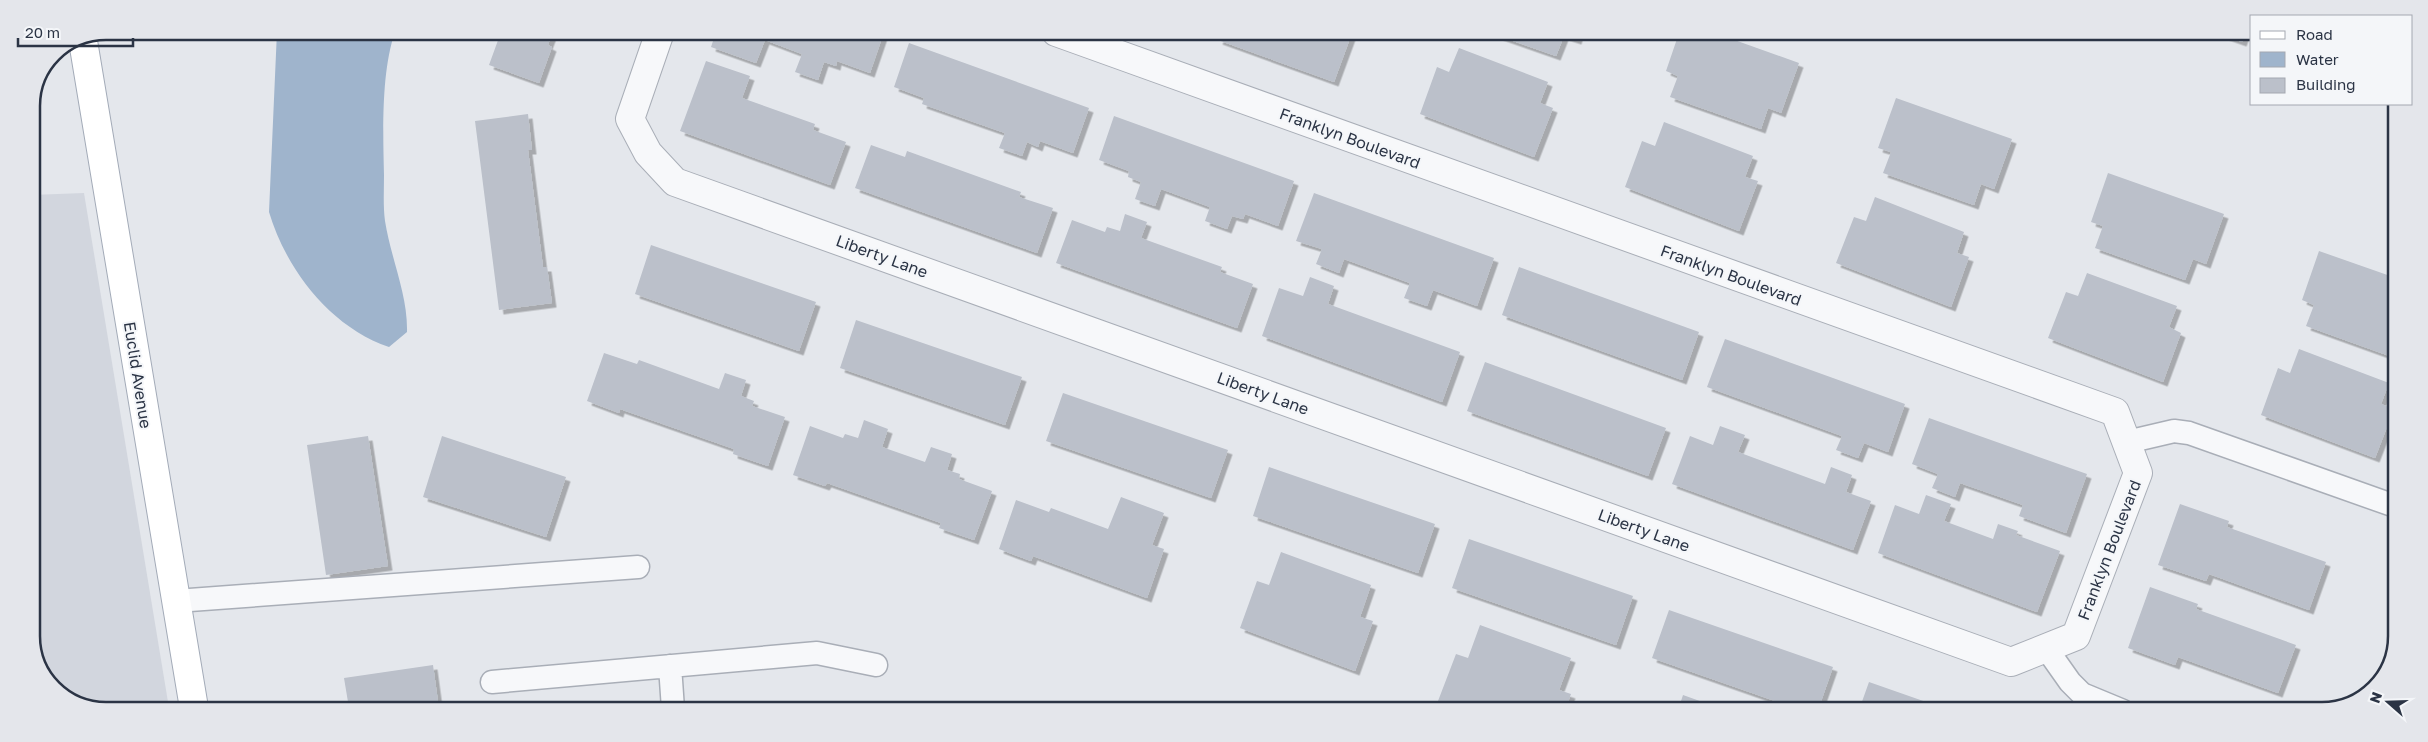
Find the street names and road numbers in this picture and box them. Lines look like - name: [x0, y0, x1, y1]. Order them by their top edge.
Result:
- street label: Franklyn Boulevard: [1277, 103, 1423, 173]
- street label: Liberty Lane: [833, 230, 931, 282]
- street label: Franklyn Boulevard: [1658, 240, 1804, 310]
- street label: Euclid Avenue: [120, 320, 156, 430]
- street label: Liberty Lane: [1214, 367, 1312, 419]
- street label: Franklyn Boulevard: [2073, 477, 2145, 623]
- street label: Liberty Lane: [1595, 504, 1693, 556]

